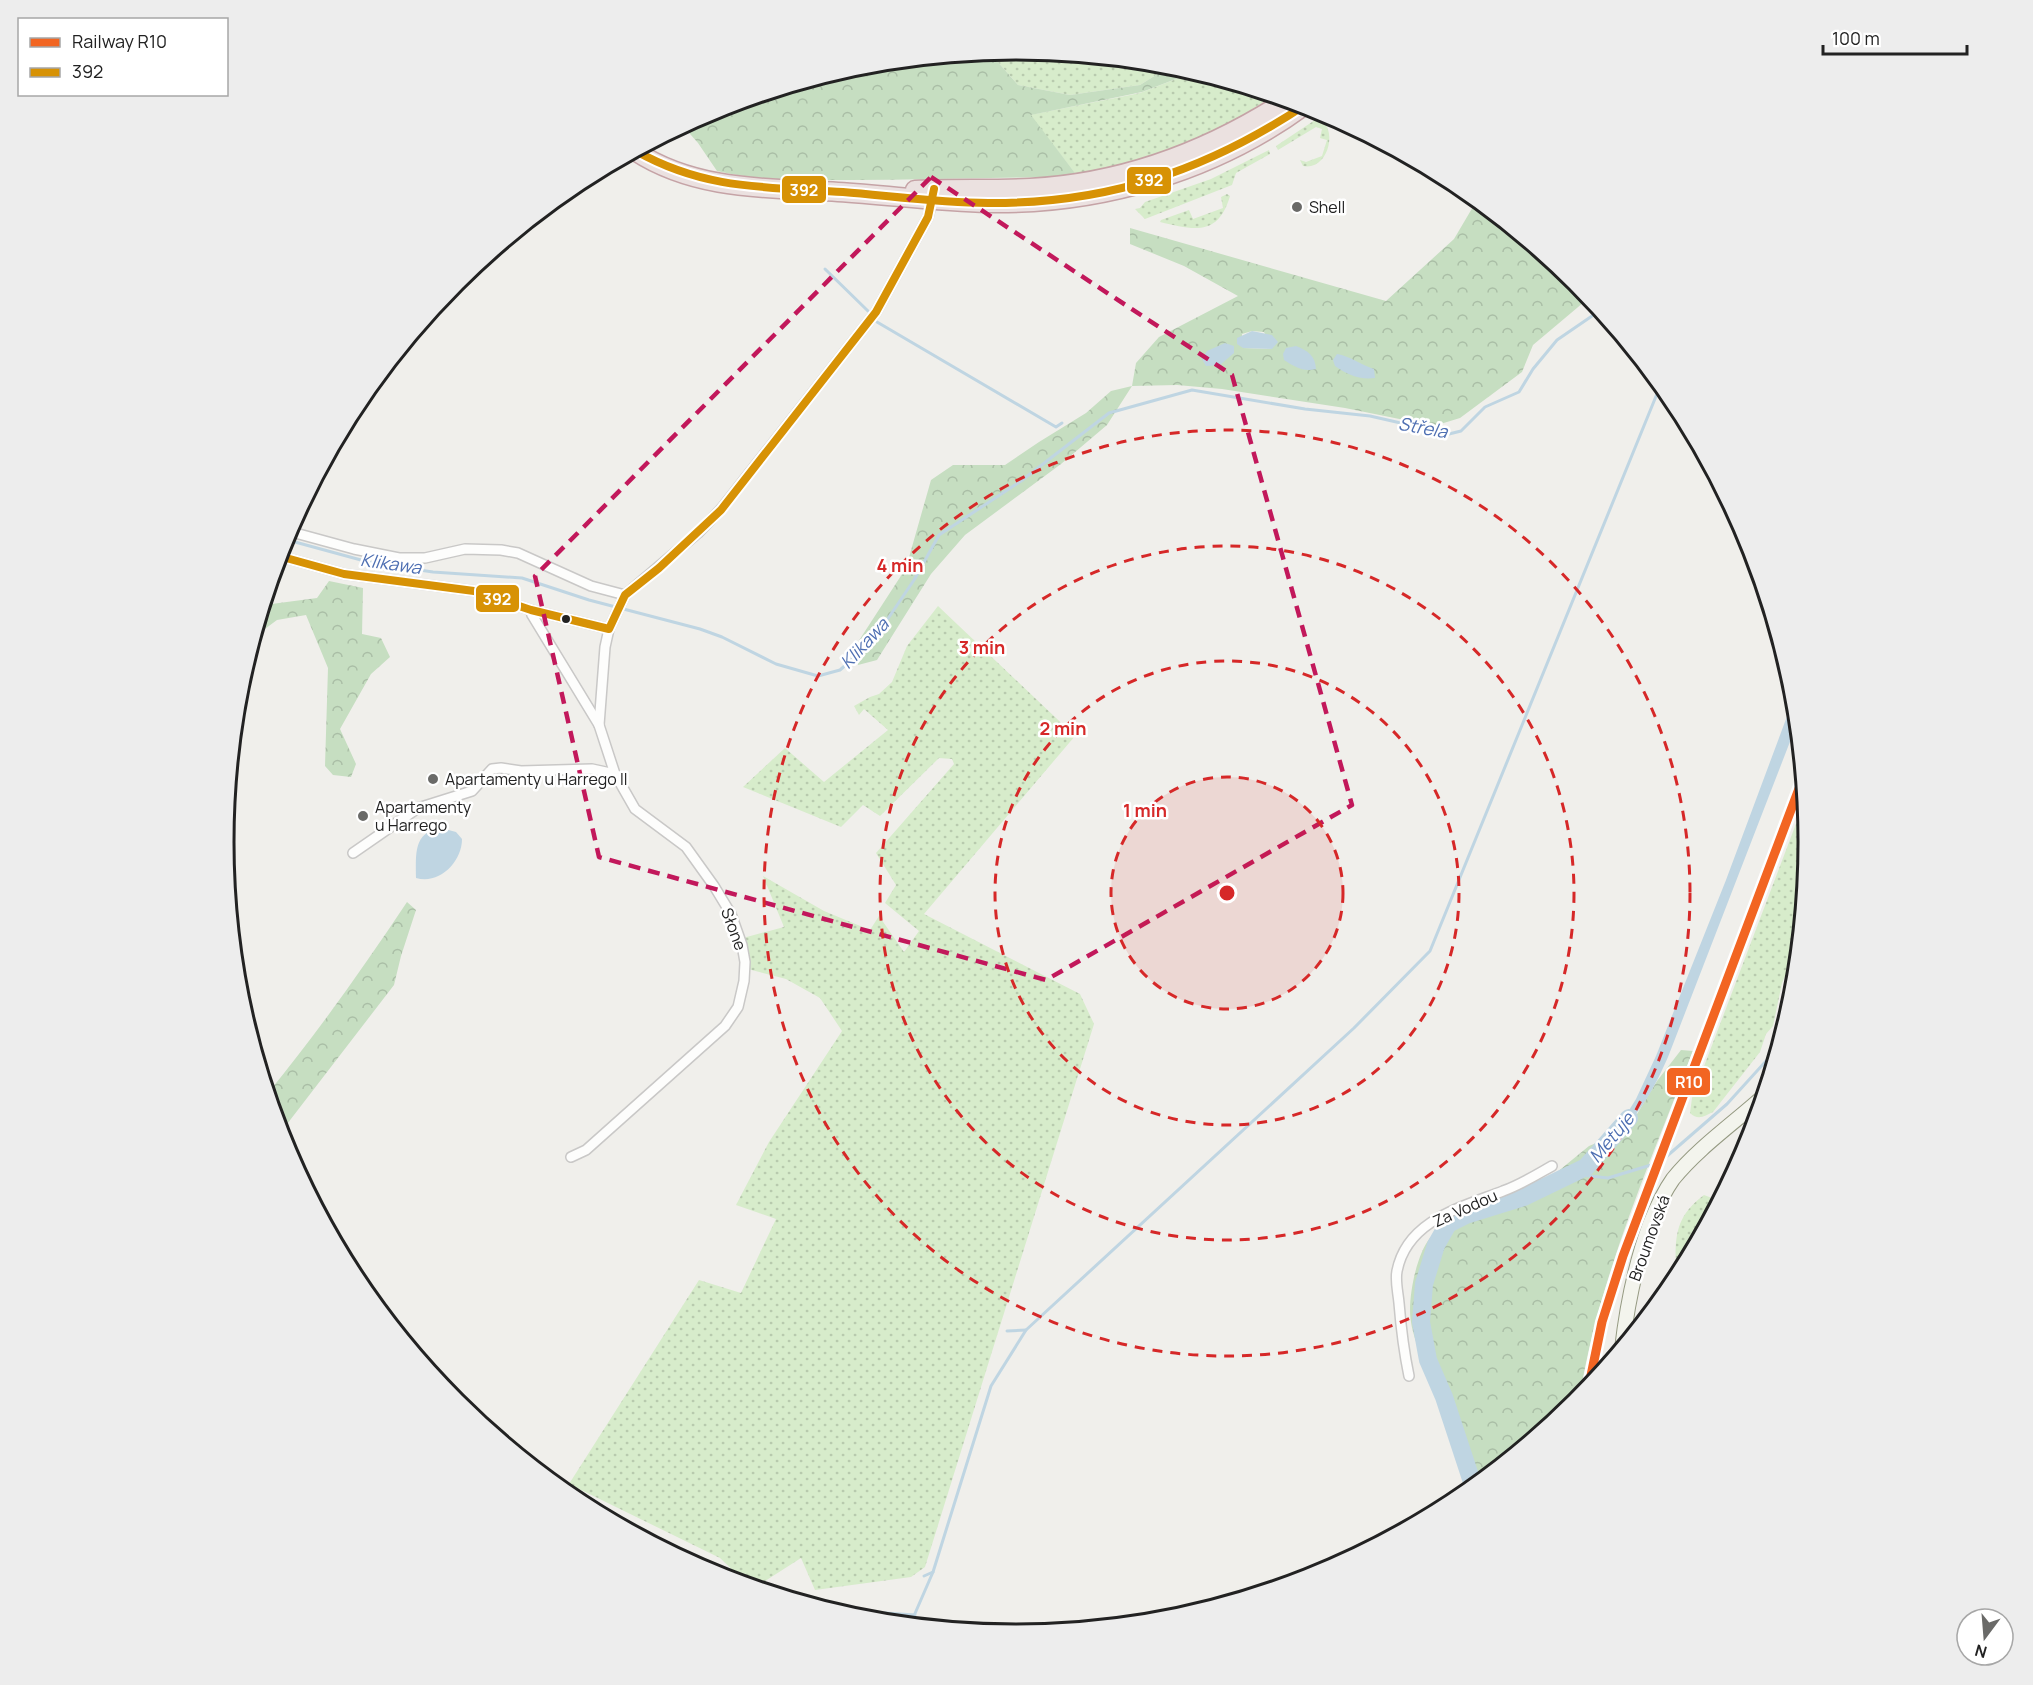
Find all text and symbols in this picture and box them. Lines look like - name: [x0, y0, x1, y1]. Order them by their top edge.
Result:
- legend: [18, 18, 228, 96]
- scale bar: [1823, 18, 1967, 56]
- text: 100 m: [1832, 26, 1880, 50]
- text: Railway R10: [72, 29, 167, 53]
- text: 392: [72, 59, 103, 83]
- line badge: 392: [1126, 166, 1172, 195]
- text: 392: [1135, 169, 1163, 191]
- line badge: 392: [781, 175, 827, 204]
- text: 392: [790, 179, 818, 201]
- place label: Shell: [1309, 196, 1345, 218]
- marker: Shell: [1290, 200, 1304, 214]
- water label: Střela: [1397, 411, 1450, 443]
- water label: Klikawa: [359, 547, 424, 579]
- text: 4 min: [876, 553, 924, 577]
- line badge: 392: [475, 584, 520, 613]
- text: 392: [483, 588, 511, 610]
- water label: Klikawa: [834, 612, 894, 673]
- unlabelled marker: [560, 613, 572, 625]
- text: 3 min: [959, 635, 1005, 659]
- text: 2 min: [1040, 716, 1086, 740]
- place label: Apartamenty u Harrego II: [445, 768, 627, 790]
- marker: Apartamenty u Harrego II: [426, 772, 440, 786]
- place label: Apartamenty u Harrego: [375, 796, 472, 836]
- text: 1 min: [1123, 798, 1167, 822]
- marker: Apartamenty u Harrego: [356, 809, 370, 823]
- centre of rings: [1217, 883, 1237, 903]
- street label: Słone: [716, 905, 752, 953]
- line badge: R10: [1666, 1067, 1711, 1096]
- text: R10: [1675, 1071, 1703, 1093]
- water label: Metuje: [1583, 1106, 1640, 1167]
- street label: Za Vodou: [1429, 1184, 1501, 1232]
- street label: Broumovská: [1623, 1192, 1675, 1284]
- north arrow: [1955, 1607, 2015, 1667]
- text: N: [1972, 1639, 1989, 1664]

